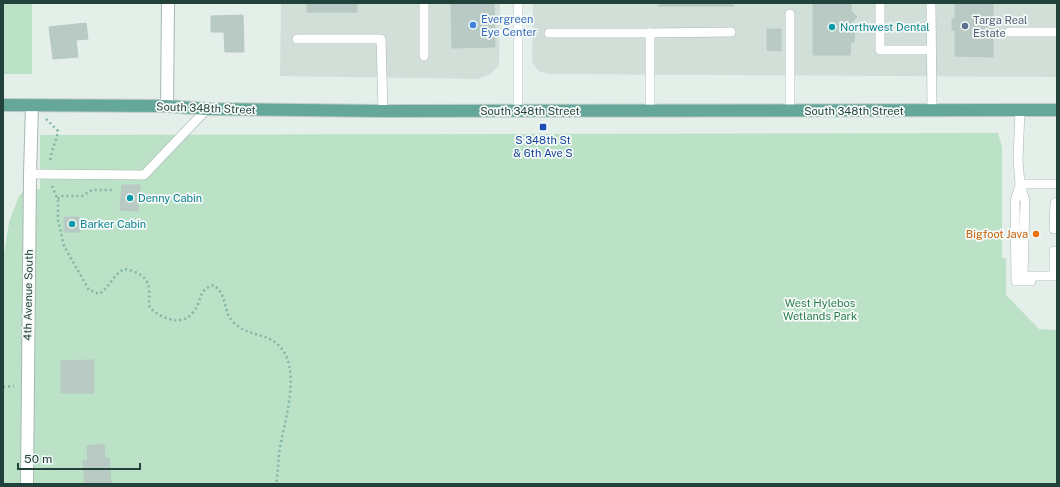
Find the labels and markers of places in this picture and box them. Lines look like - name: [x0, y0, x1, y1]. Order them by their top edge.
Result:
- place label: Evergreen Eye Center: [481, 13, 537, 38]
- place label: Targa Real Estate: [973, 14, 1027, 39]
- marker: Evergreen Eye Center: [468, 20, 478, 30]
- place label: Northwest Dental: [840, 21, 930, 33]
- marker: Targa Real Estate: [960, 21, 970, 31]
- marker: Northwest Dental: [827, 22, 837, 32]
- marker: S 348th St & 6th Ave S: [538, 122, 548, 132]
- place label: S 348th St & 6th Ave S: [513, 134, 573, 159]
- place label: Denny Cabin: [138, 192, 202, 204]
- marker: Denny Cabin: [125, 193, 135, 203]
- place label: Barker Cabin: [80, 218, 146, 230]
- marker: Barker Cabin: [67, 219, 77, 229]
- place label: Bigfoot Java: [966, 228, 1028, 240]
- marker: Bigfoot Java: [1031, 229, 1041, 239]

